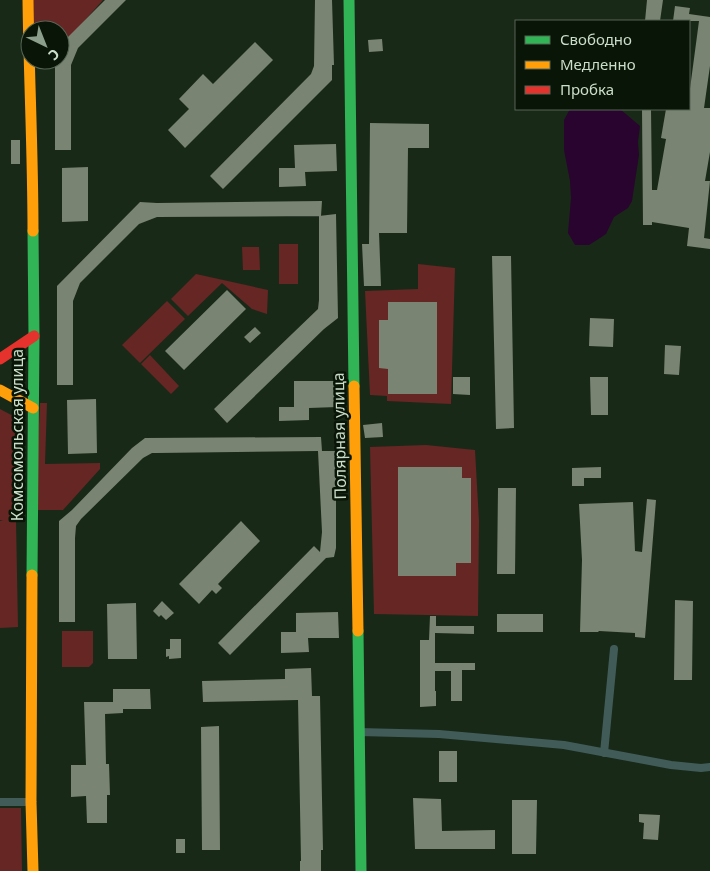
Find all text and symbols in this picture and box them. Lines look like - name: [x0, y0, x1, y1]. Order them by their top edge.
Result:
- north arrow: [20, 20, 70, 70]
- legend: [515, 20, 690, 110]
- text: Свободно: [560, 29, 632, 49]
- text: С: [44, 45, 64, 65]
- text: Медленно: [560, 54, 636, 74]
- text: Пробка: [560, 79, 614, 99]
- street label: Комсомольская улица: [6, 349, 28, 521]
- street label: Полярная улица: [327, 372, 351, 500]

